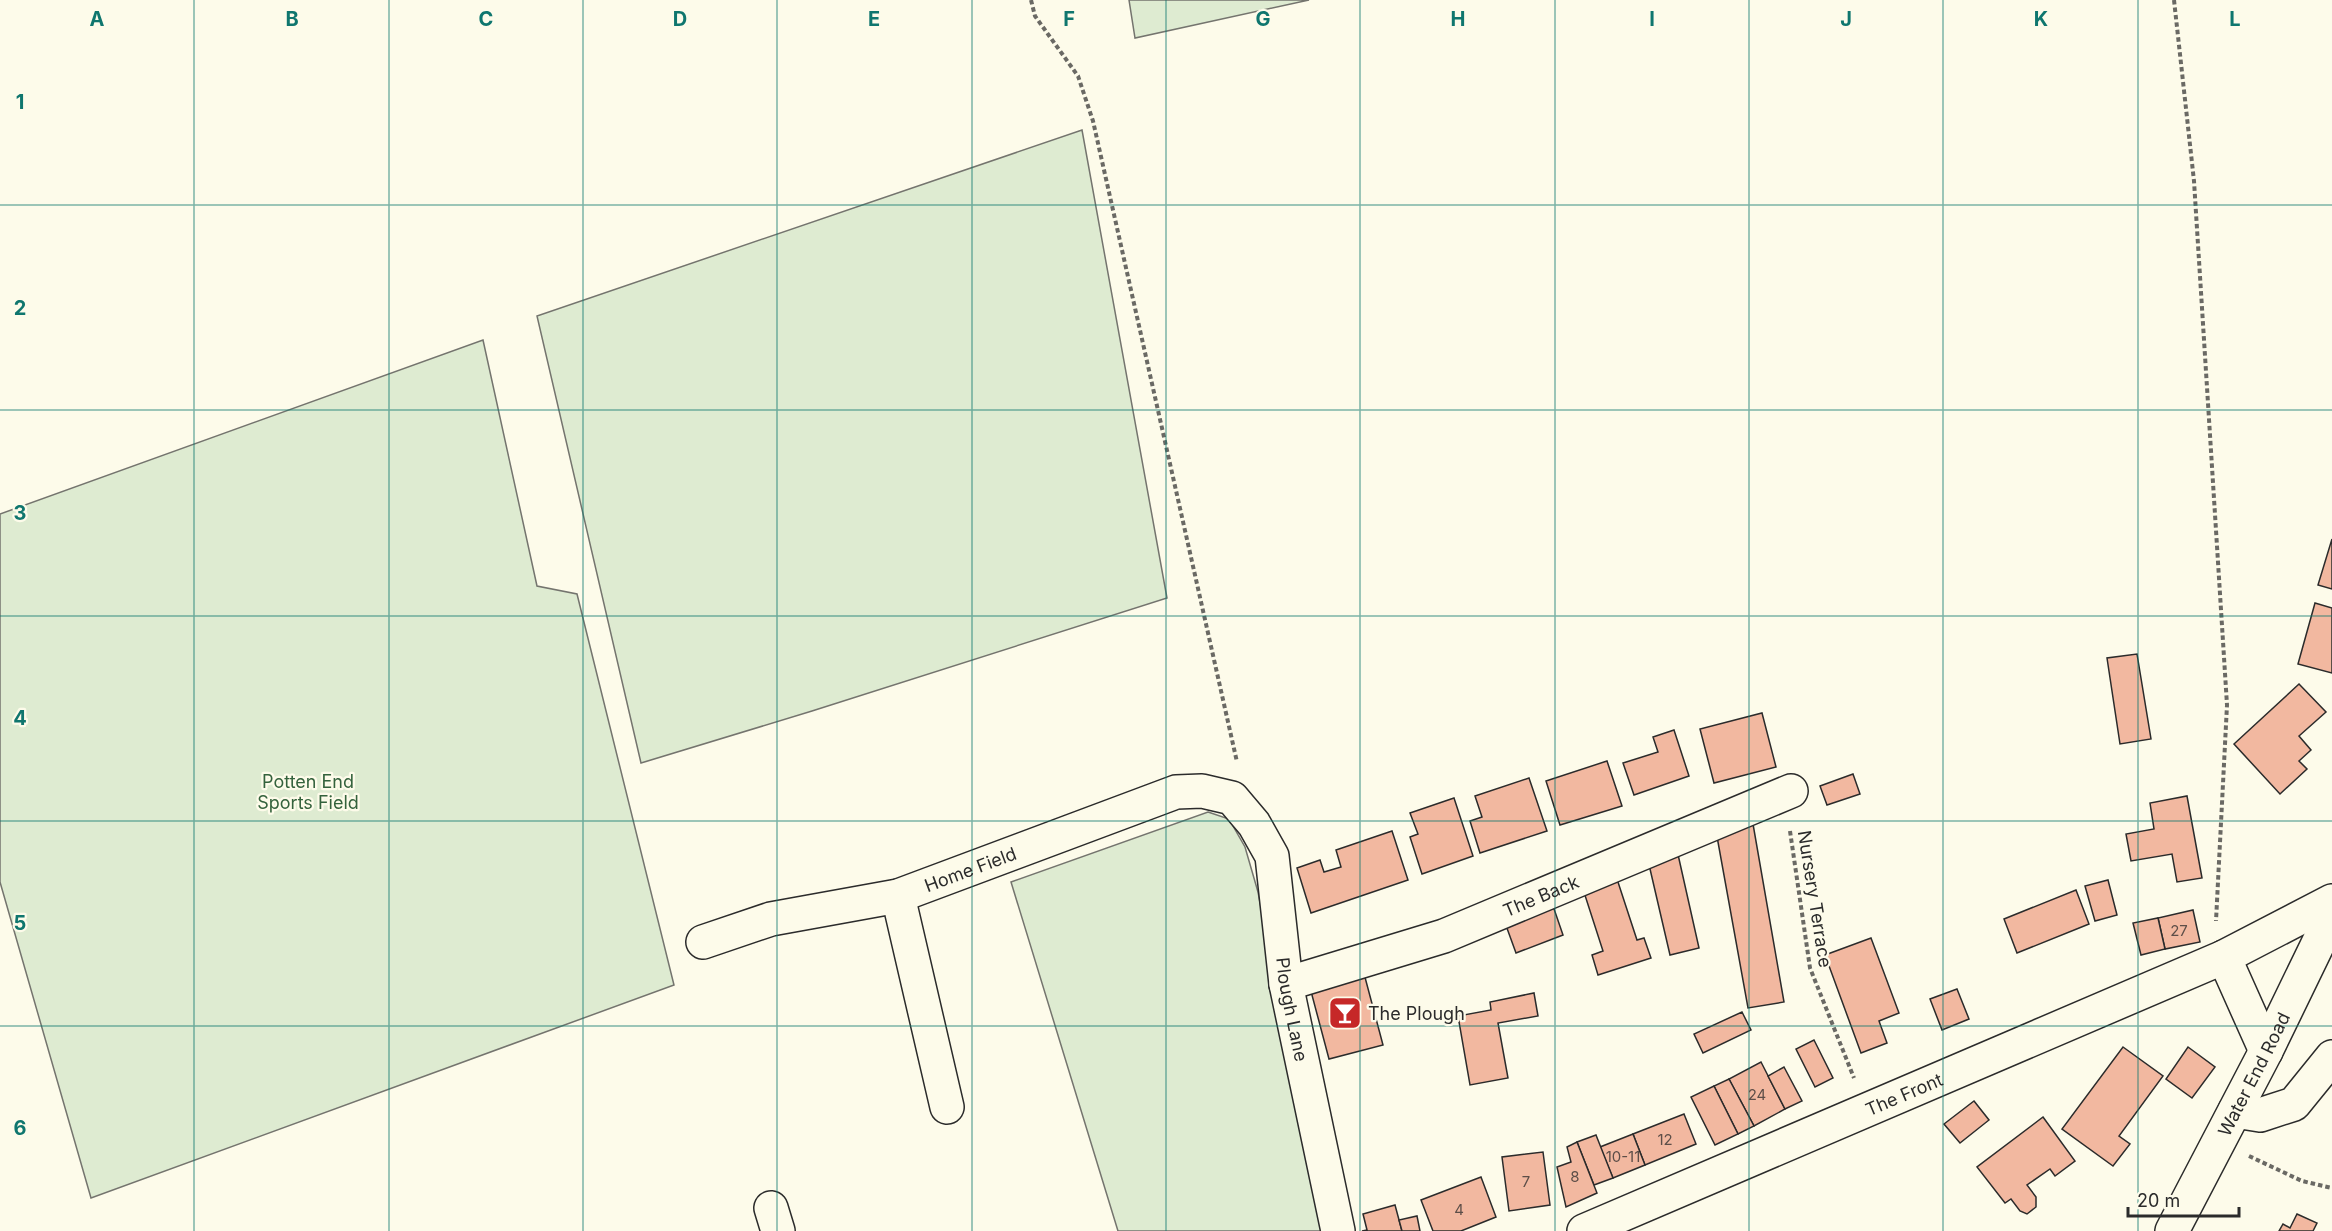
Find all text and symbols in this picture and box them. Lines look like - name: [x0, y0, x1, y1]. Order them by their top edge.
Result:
- text: A: [90, 7, 105, 31]
- text: B: [285, 7, 299, 31]
- text: C: [479, 7, 493, 31]
- text: D: [673, 7, 687, 31]
- text: E: [868, 7, 880, 31]
- text: F: [1063, 7, 1075, 31]
- text: G: [1255, 7, 1271, 31]
- text: H: [1451, 7, 1465, 31]
- text: I: [1649, 7, 1655, 31]
- text: J: [1840, 7, 1852, 31]
- text: K: [2034, 7, 2048, 31]
- text: L: [2229, 7, 2241, 31]
- text: 1: [16, 90, 24, 114]
- text: 2: [14, 296, 26, 320]
- text: 3: [14, 501, 26, 525]
- text: 4: [13, 706, 27, 730]
- park label: Potten End Sports Field: [257, 771, 359, 813]
- street label: Nursery Terrace: [1794, 829, 1836, 969]
- street label: Home Field: [921, 842, 1019, 896]
- street label: The Back: [1500, 870, 1582, 921]
- text: 5: [14, 911, 26, 935]
- house number: 27: [2170, 921, 2188, 940]
- street label: Plough Lane: [1273, 956, 1312, 1063]
- bar icon: The Plough: [1327, 995, 1363, 1031]
- place label: The Plough: [1368, 1003, 1465, 1024]
- street label: Water End Road: [2213, 1009, 2294, 1139]
- street label: The Front: [1862, 1068, 1946, 1120]
- house number: 24: [1748, 1085, 1766, 1104]
- text: 6: [14, 1116, 27, 1140]
- house number: 12: [1657, 1130, 1673, 1149]
- house number: 10-11: [1606, 1147, 1640, 1166]
- house number: 8: [1570, 1167, 1580, 1186]
- house number: 7: [1522, 1172, 1530, 1191]
- scale bar: [2128, 1180, 2239, 1218]
- text: 20 m: [2137, 1190, 2180, 1211]
- house number: 4: [1454, 1200, 1464, 1219]

